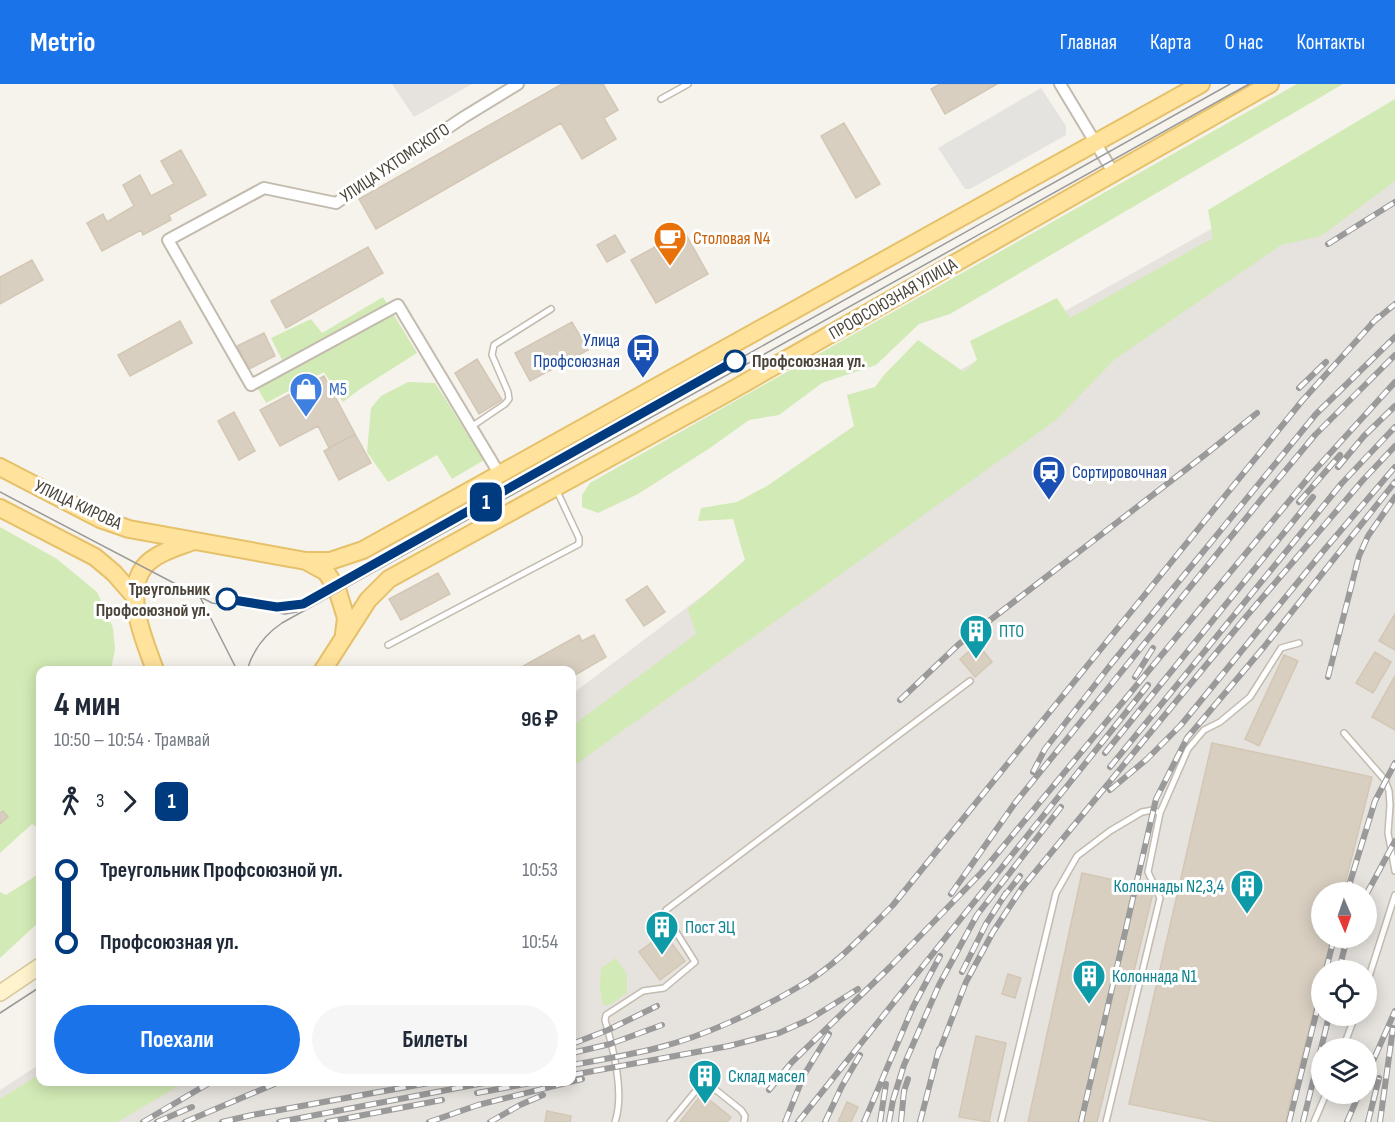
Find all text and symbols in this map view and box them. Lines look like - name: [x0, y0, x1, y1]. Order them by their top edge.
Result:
- text: Metrio: [30, 26, 95, 59]
- text: Главная: [1060, 30, 1117, 55]
- text: Карта: [1150, 30, 1191, 55]
- text: О нас: [1224, 30, 1263, 55]
- text: Контакты: [1296, 30, 1365, 55]
- street label: УЛИЦА УХТОМСКОГО: [336, 119, 454, 207]
- cafe icon: Столовая N4: [652, 220, 688, 267]
- place label: Столовая N4: [693, 228, 771, 249]
- street label: ПРОФСОЮЗНАЯ УЛИЦА: [825, 254, 961, 344]
- place label: Улица Профсоюзная: [533, 330, 620, 372]
- bus stop icon: Улица Профсоюзная: [625, 332, 661, 379]
- marker: Профсоюзная ул.: [724, 350, 746, 372]
- place label: Профсоюзная ул.: [752, 351, 865, 372]
- shop icon: М5: [288, 371, 324, 418]
- place label: М5: [329, 379, 347, 400]
- station icon: Сортировочная: [1031, 454, 1067, 501]
- place label: Сортировочная: [1072, 462, 1167, 483]
- street label: УЛИЦА КИРОВА: [31, 476, 125, 535]
- line badge: 1: [466, 482, 506, 522]
- text: 1: [482, 490, 490, 515]
- place label: Треугольник Профсоюзной ул.: [96, 579, 210, 621]
- marker: Треугольник Профсоюзной ул.: [216, 588, 238, 610]
- building icon: ПТО: [958, 613, 994, 660]
- place label: ПТО: [999, 621, 1024, 642]
- text: 4 мин: [54, 685, 120, 725]
- text: 96 ₽: [521, 706, 558, 733]
- text: 10:50 – 10:54 · Трамвай: [54, 728, 210, 752]
- icon: walk: [54, 785, 87, 818]
- icon: forward: [113, 785, 146, 818]
- text: 3: [96, 789, 104, 813]
- text: 1: [167, 789, 176, 814]
- text: Треугольник Профсоюзной ул.: [100, 857, 343, 884]
- text: 10:53: [522, 858, 558, 882]
- building icon: Колоннады N2,3,4: [1229, 868, 1265, 915]
- place label: Колоннады N2,3,4: [1114, 876, 1224, 897]
- north arrow: [1311, 882, 1377, 948]
- map controls: [1311, 882, 1377, 1104]
- building icon: Пост ЭЦ: [644, 909, 680, 956]
- place label: Пост ЭЦ: [685, 917, 735, 938]
- text: Профсоюзная ул.: [100, 929, 239, 956]
- text: 10:54: [522, 930, 558, 954]
- building icon: Колоннада N1: [1071, 958, 1107, 1005]
- button: locate: [1311, 960, 1377, 1026]
- place label: Колоннада N1: [1112, 966, 1198, 987]
- button: Поехали: [54, 1005, 300, 1074]
- button: Билеты: [312, 1005, 558, 1074]
- button: layers: [1311, 1038, 1377, 1104]
- building icon: Склад масел: [687, 1058, 723, 1105]
- place label: Склад масел: [728, 1066, 805, 1087]

